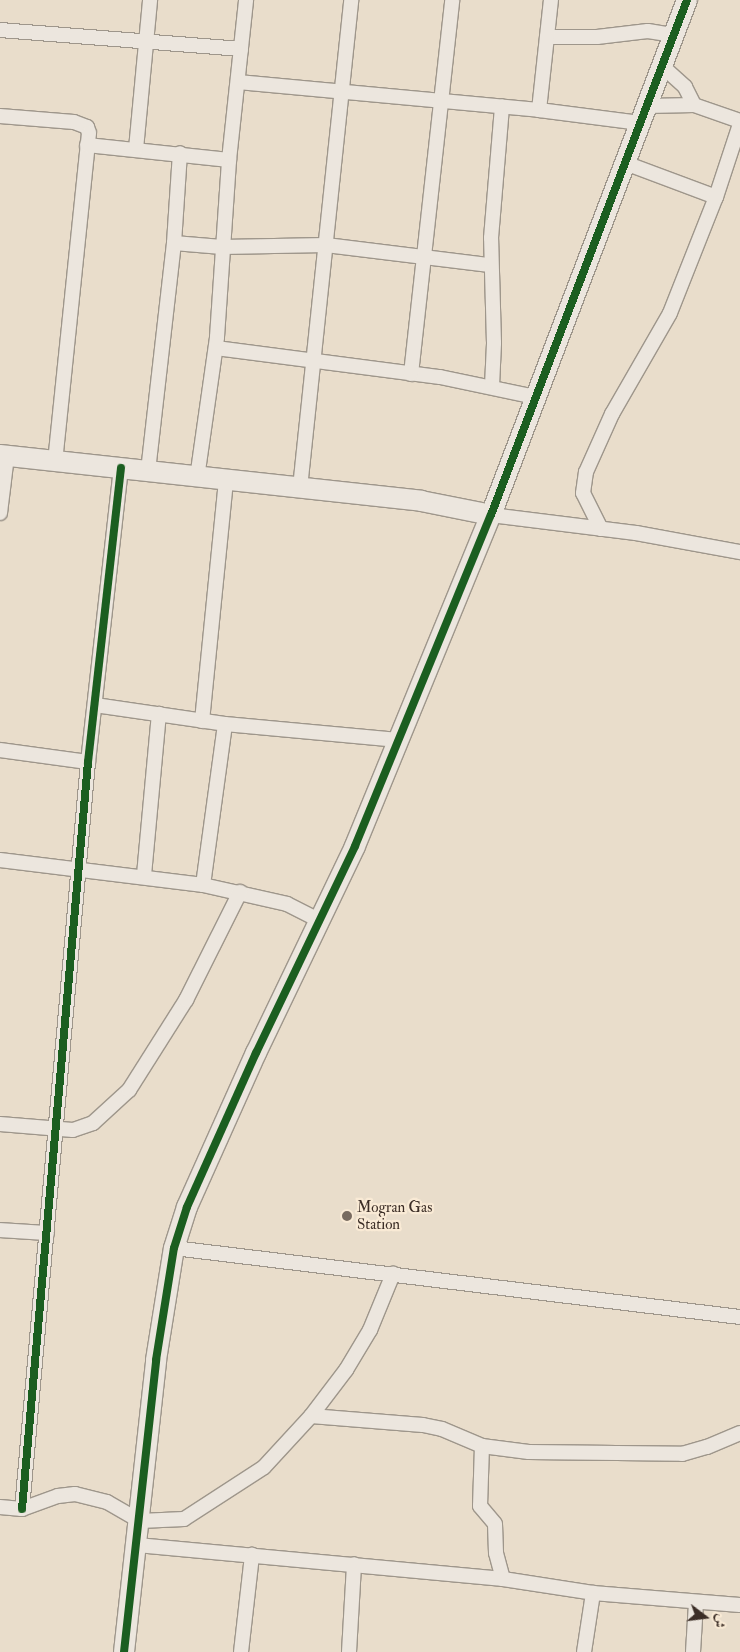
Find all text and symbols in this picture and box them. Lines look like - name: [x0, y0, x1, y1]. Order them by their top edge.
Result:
- place label: Mogran Gas Station: [357, 1198, 432, 1233]
- marker: Mogran Gas Station: [341, 1210, 353, 1222]
- north arrow: [680, 1592, 730, 1642]
- text: ش: [710, 1612, 730, 1630]

